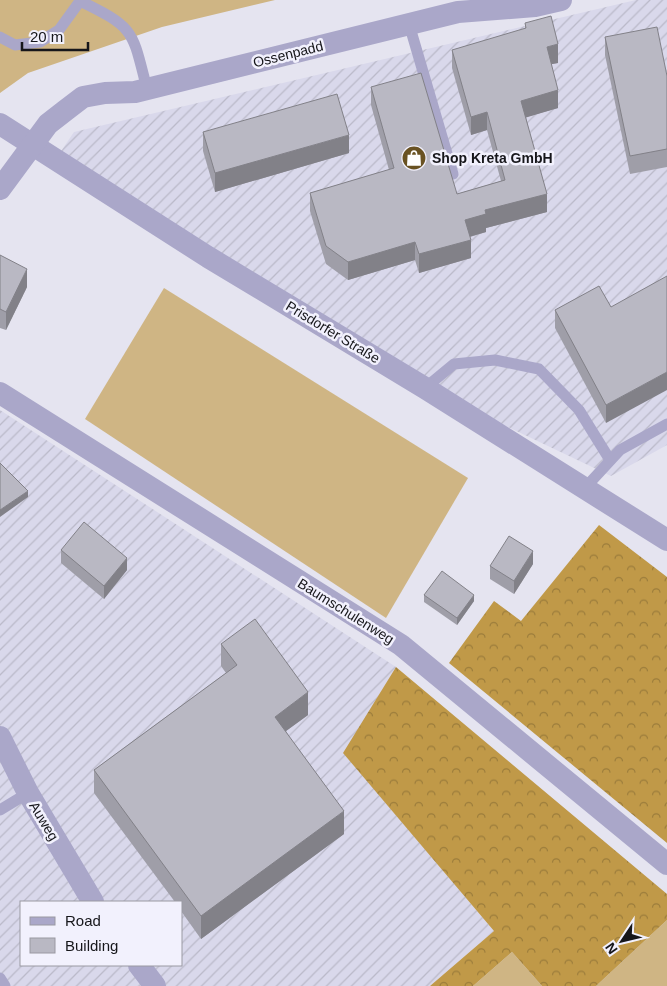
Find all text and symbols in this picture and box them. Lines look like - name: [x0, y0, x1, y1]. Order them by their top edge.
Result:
- scale bar: [22, 20, 89, 52]
- text: 20 m: [30, 28, 63, 45]
- street label: Ossenpadd: [251, 38, 325, 70]
- shop icon: Shop Kreta GmbH: [401, 145, 427, 171]
- place label: Shop Kreta GmbH: [432, 150, 553, 166]
- street label: Prisdorfer Straße: [283, 298, 383, 366]
- street label: Baumschulenweg: [295, 575, 397, 647]
- street label: Auweg: [26, 799, 62, 843]
- legend: [20, 901, 182, 966]
- text: Road: [65, 912, 101, 929]
- north arrow: [597, 916, 647, 966]
- text: Building: [65, 937, 118, 954]
- text: N: [602, 940, 621, 957]

